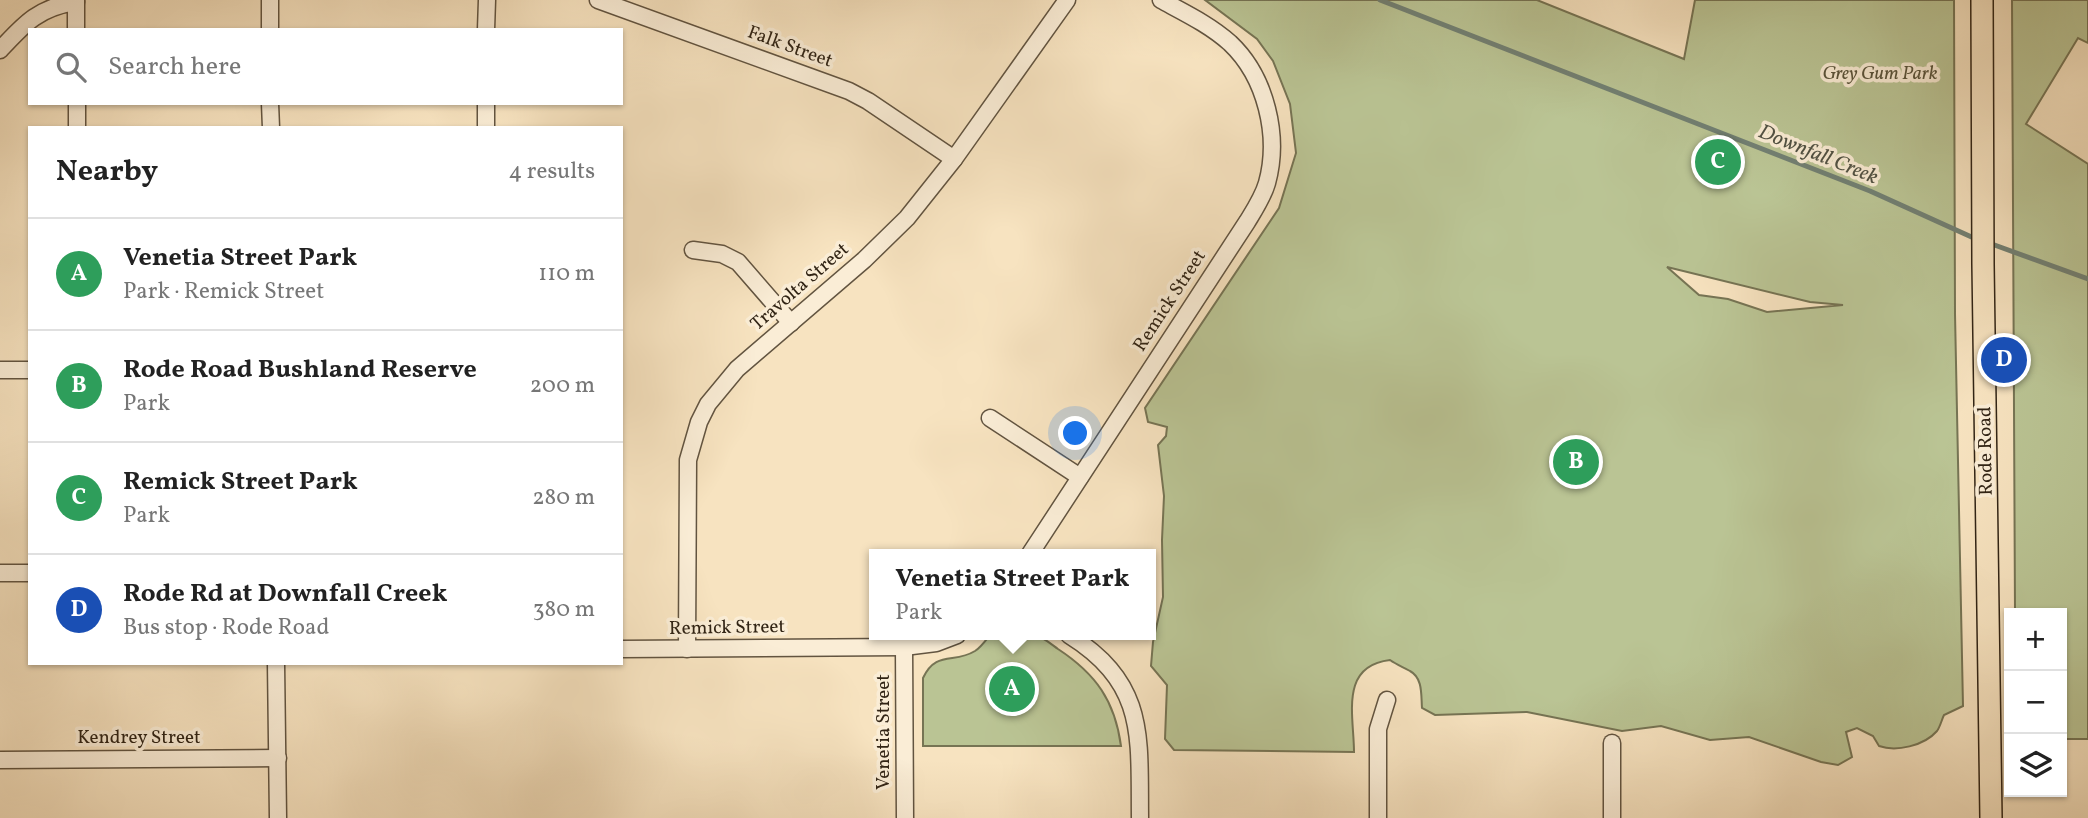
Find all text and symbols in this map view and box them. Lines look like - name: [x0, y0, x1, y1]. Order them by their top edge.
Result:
- street label: Falk Street: [744, 20, 836, 75]
- search box: [28, 28, 623, 105]
- icon: search: [52, 48, 90, 86]
- text: Search here: [108, 49, 241, 85]
- park label: Grey Gum Park: [1822, 61, 1938, 87]
- water label: Downfall Creek: [1754, 118, 1882, 192]
- pin: C: [1695, 136, 1741, 188]
- text: Nearby: [56, 151, 158, 193]
- text: 4 results: [509, 156, 595, 188]
- street label: Travolta Street: [745, 237, 855, 337]
- text: Venetia Street Park: [123, 240, 357, 276]
- street label: Remick Street: [1127, 245, 1213, 357]
- text: A: [71, 258, 87, 290]
- text: 110 m: [538, 258, 595, 290]
- text: Park · Remick Street: [123, 276, 324, 308]
- pin: D: [1981, 334, 2027, 386]
- text: Rode Road Bushland Reserve: [123, 352, 477, 388]
- text: B: [71, 370, 87, 402]
- text: 200 m: [530, 370, 595, 402]
- text: Park: [123, 388, 170, 420]
- street label: Rode Road: [1972, 406, 2000, 496]
- your location: [1058, 416, 1092, 450]
- pin: B: [1553, 436, 1599, 488]
- text: Remick Street Park: [123, 464, 358, 500]
- text: C: [72, 482, 86, 514]
- text: 280 m: [532, 482, 595, 514]
- text: Park: [123, 500, 170, 532]
- popup: [869, 549, 1156, 640]
- text: Venetia Street Park: [895, 561, 1130, 597]
- text: Rode Rd at Downfall Creek: [123, 576, 447, 612]
- text: D: [71, 594, 87, 626]
- text: 380 m: [533, 594, 595, 626]
- text: Park: [895, 597, 942, 629]
- map controls: [2004, 608, 2067, 797]
- button: +: [2004, 608, 2067, 671]
- text: Bus stop · Rode Road: [123, 612, 329, 644]
- street label: Remick Street: [669, 614, 786, 642]
- pin: A: [989, 663, 1035, 715]
- button: −: [2004, 671, 2067, 734]
- street label: Venetia Street: [871, 674, 897, 790]
- street label: Kendrey Street: [77, 725, 201, 751]
- button: layers: [2004, 734, 2067, 797]

